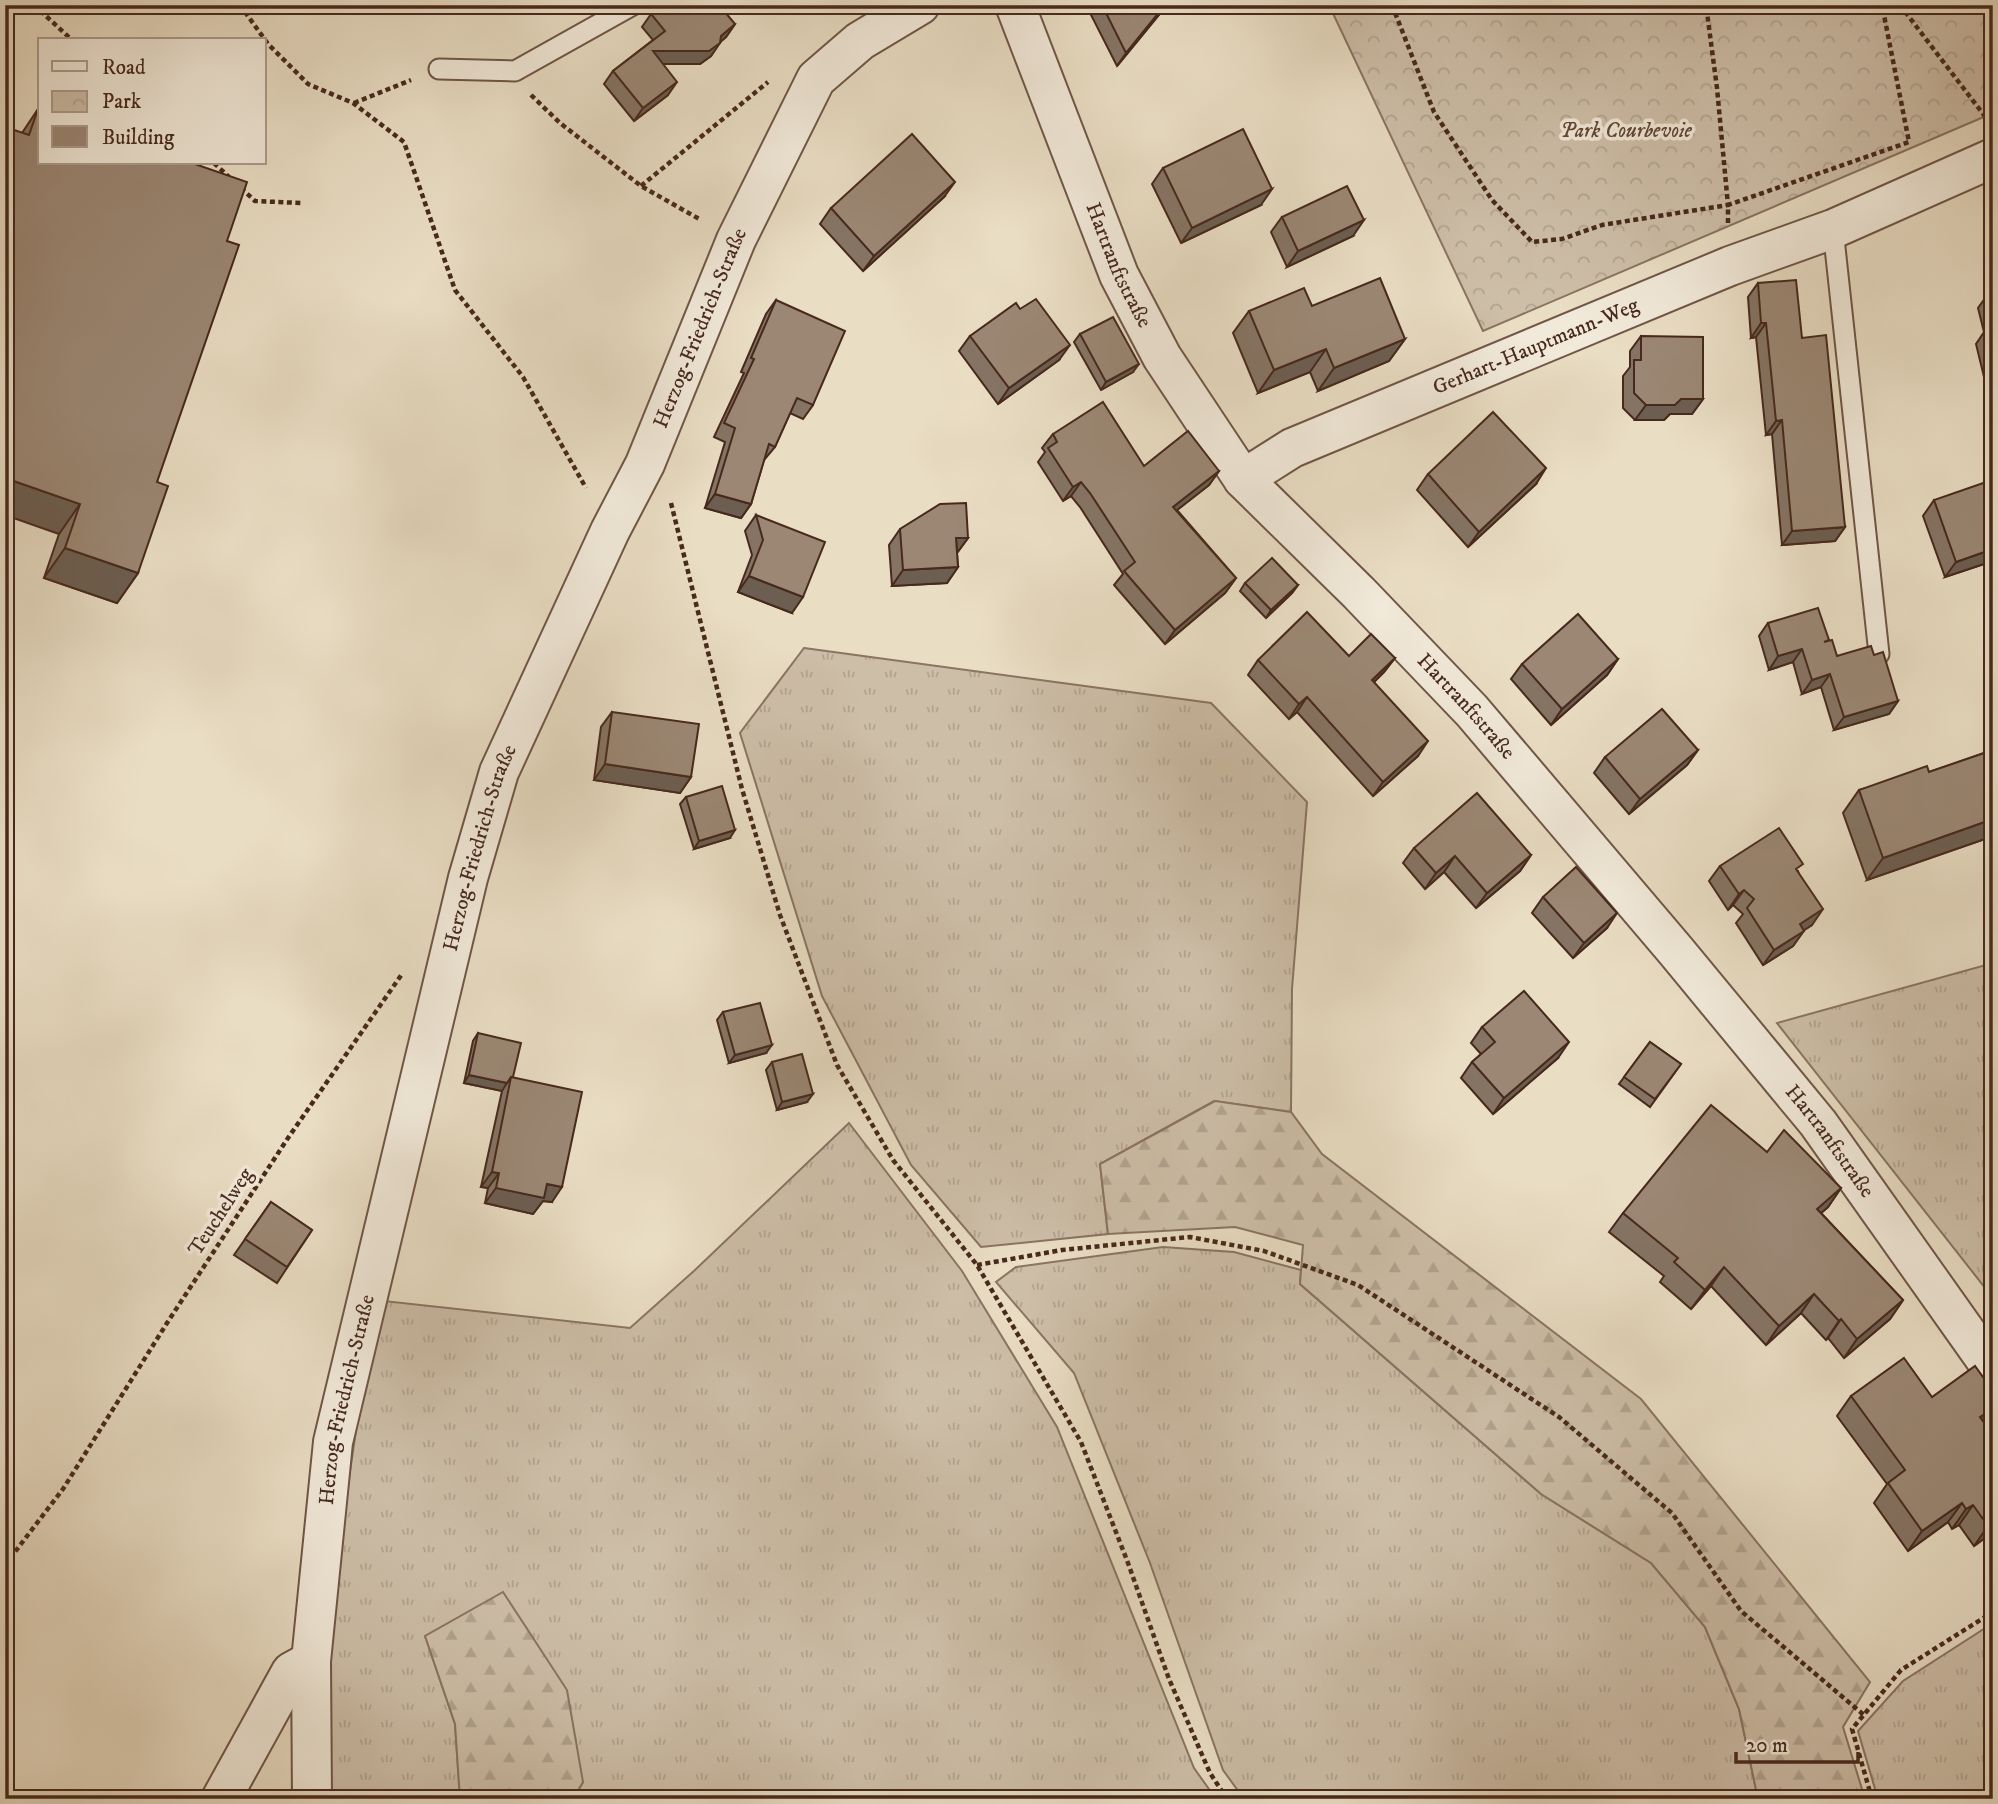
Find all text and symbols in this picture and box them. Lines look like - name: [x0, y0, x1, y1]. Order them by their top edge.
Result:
- legend: [38, 38, 266, 164]
- text: Road: [102, 55, 146, 81]
- text: Park: [102, 89, 142, 115]
- park label: Park Courbevoie: [1560, 118, 1693, 144]
- text: Building: [102, 125, 175, 151]
- street label: Hartranftstraße: [1079, 199, 1157, 332]
- street label: Herzog-Friedrich-Straße: [648, 223, 753, 432]
- street label: Gerhart-Hauptmann-Weg: [1429, 292, 1643, 401]
- street label: Hartranftstraße: [1411, 648, 1521, 765]
- street label: Herzog-Friedrich-Straße: [438, 740, 523, 954]
- street label: Hartranftstraße: [1779, 1080, 1880, 1203]
- street label: Teuchelweg: [183, 1162, 259, 1261]
- street label: Herzog-Friedrich-Straße: [314, 1292, 381, 1506]
- scale bar: [1736, 1720, 1858, 1764]
- text: 20 m: [1746, 1733, 1788, 1759]

